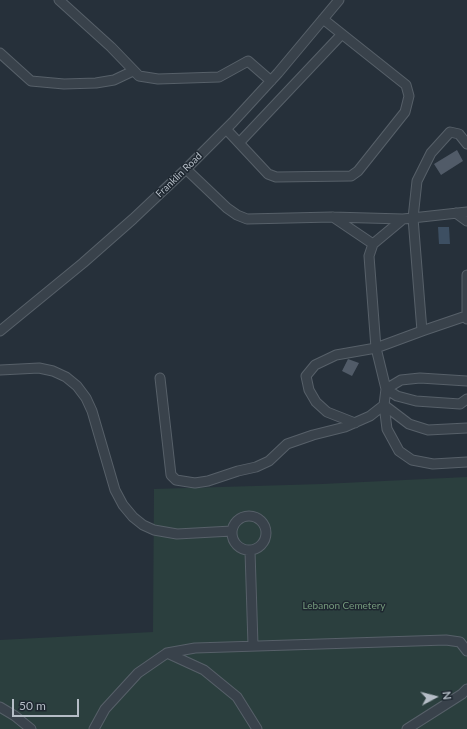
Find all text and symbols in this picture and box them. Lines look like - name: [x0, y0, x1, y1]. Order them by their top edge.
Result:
- street label: Franklin Road: [153, 150, 205, 200]
- park label: Lebanon Cemetery: [303, 600, 385, 612]
- north arrow: [415, 677, 455, 717]
- text: N: [440, 690, 454, 700]
- scale bar: [14, 691, 81, 717]
- text: 50 m: [19, 698, 46, 713]

